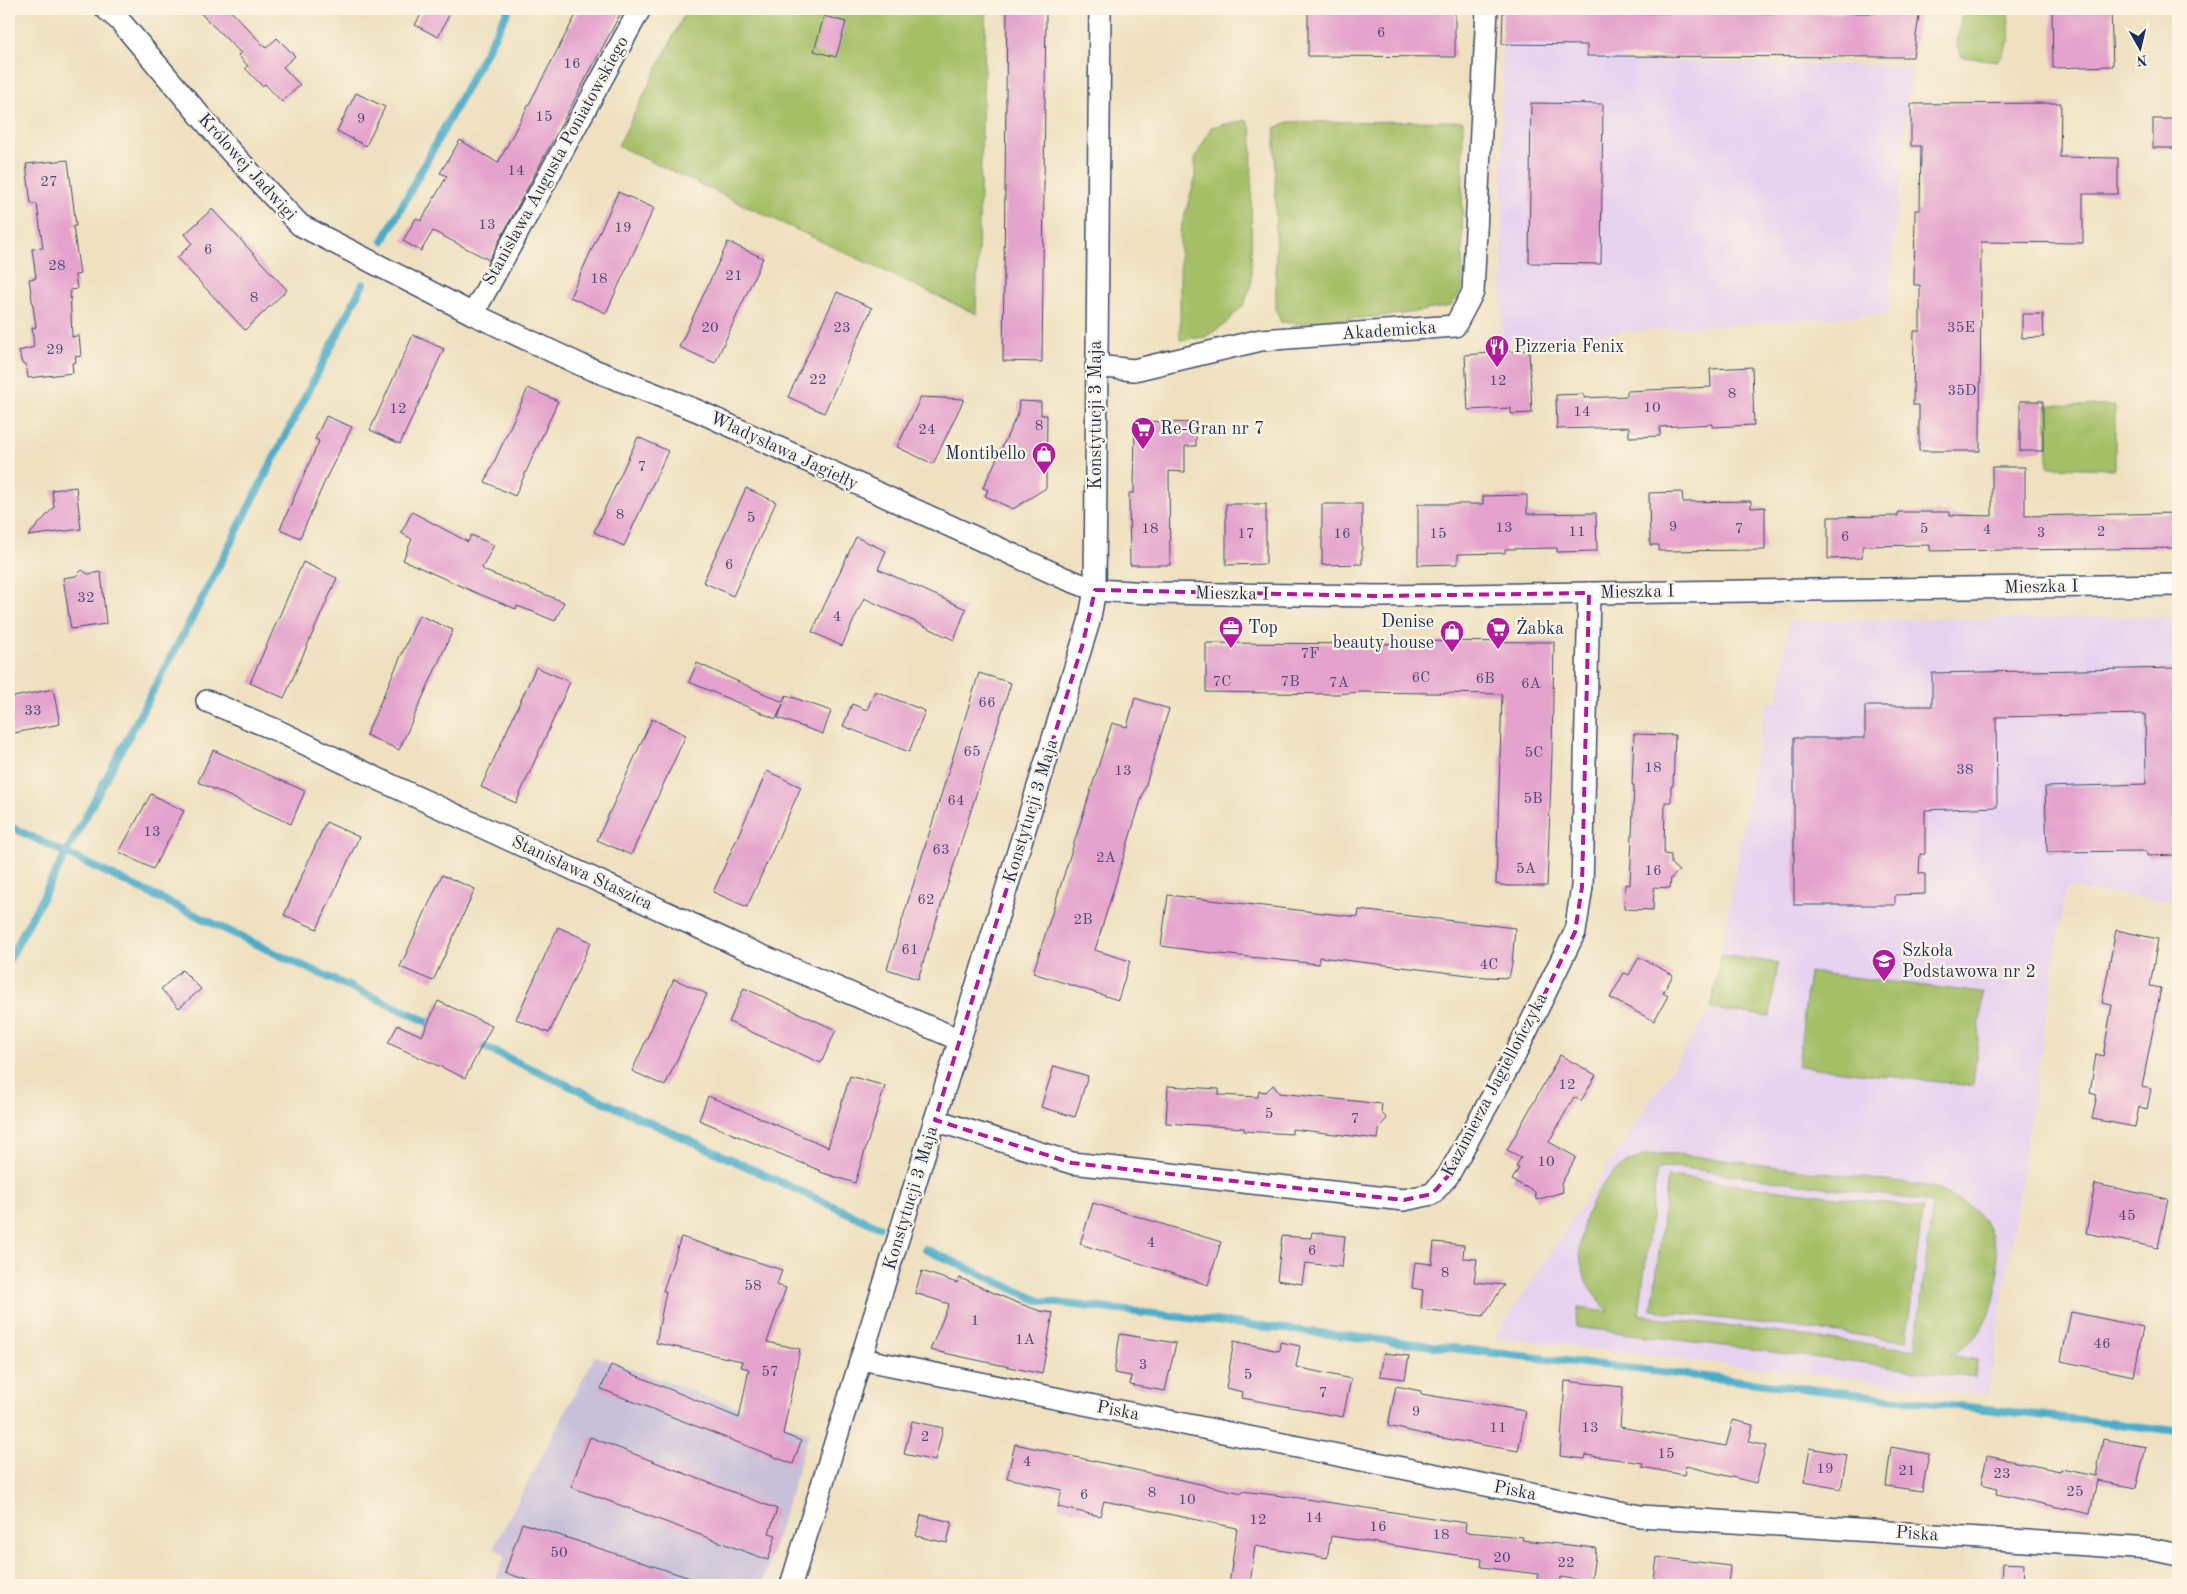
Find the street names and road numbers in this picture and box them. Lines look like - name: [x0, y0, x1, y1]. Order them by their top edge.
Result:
- street label: Stanisława Augusta Poniatowskiego: [480, 33, 632, 289]
- street label: Królowej Jadwigi: [194, 110, 300, 224]
- street label: Akademicka: [1341, 319, 1437, 343]
- street label: Konstytucji 3 Maja: [1087, 340, 1105, 490]
- street label: Władysława Jagiełły: [707, 409, 861, 493]
- street label: Mieszka I: [2004, 577, 2078, 597]
- street label: Mieszka I: [1600, 582, 1674, 602]
- street label: Mieszka I: [1195, 584, 1269, 604]
- street label: Konstytucji 3 Maja: [1001, 737, 1061, 885]
- street label: Stanisława Staszica: [509, 832, 655, 914]
- street label: Kazimierza Jagiellończyka: [1439, 990, 1551, 1180]
- street label: Konstytucji 3 Maja: [881, 1124, 941, 1272]
- street label: Piska: [1095, 1398, 1141, 1424]
- street label: Piska: [1492, 1478, 1538, 1504]
- street label: Piska: [1895, 1524, 1939, 1544]

